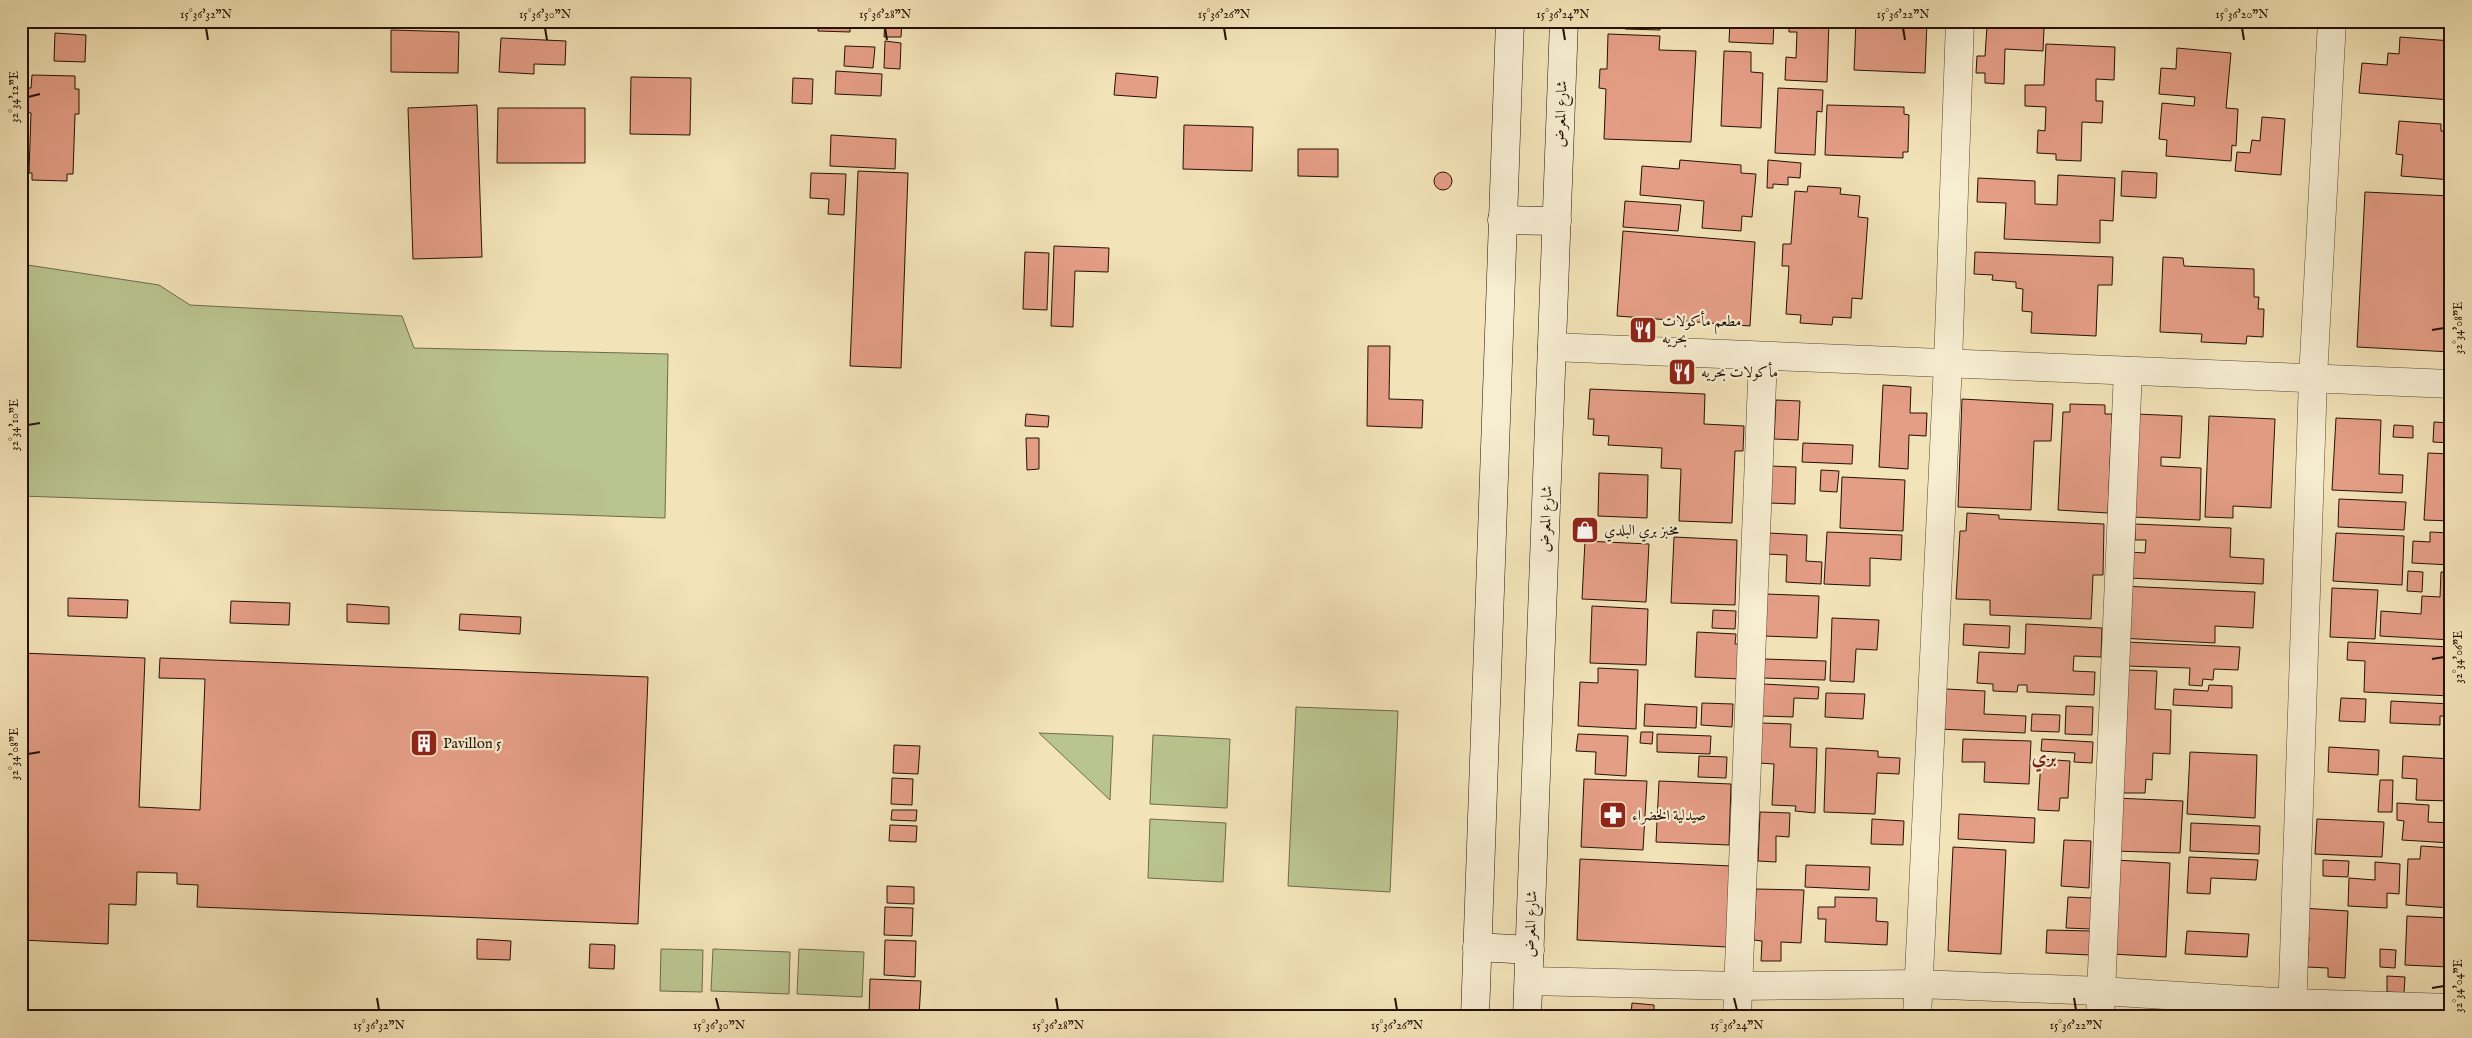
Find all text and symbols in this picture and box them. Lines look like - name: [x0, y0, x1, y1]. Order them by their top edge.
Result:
- text: 15°36'32"N: [180, 7, 233, 22]
- text: 15°36'30"N: [519, 7, 572, 22]
- text: 15°36'28"N: [859, 7, 912, 22]
- text: 15°36'26"N: [1198, 7, 1251, 22]
- text: 15°36'24"N: [1536, 7, 1590, 22]
- text: 15°36'22"N: [1876, 7, 1930, 22]
- text: 15°36'20"N: [2215, 7, 2269, 22]
- text: 32°34'12"E: [7, 71, 22, 123]
- street label: شارع المعرض: [1550, 80, 1575, 148]
- text: 32°34'08"E: [2451, 302, 2466, 354]
- place label: مطعم مأكولات بحريه: [1662, 310, 1741, 348]
- restaurant icon: مطعم مأكولات بحريه: [1628, 315, 1658, 345]
- restaurant icon: مأكولات بحريه: [1667, 357, 1697, 387]
- place label: مأكولات بحريه: [1701, 361, 1778, 382]
- text: 32°34'10"E: [7, 399, 22, 451]
- street label: شارع المعرض: [1535, 485, 1560, 553]
- shop icon: مخبز بري البلدي: [1570, 515, 1600, 545]
- place label: مخبز بري البلدي: [1604, 521, 1679, 542]
- text: 32°34'06"E: [2451, 631, 2466, 683]
- text: 32°34'08"E: [7, 728, 22, 780]
- building icon: Pavillon 5: [409, 728, 439, 758]
- place label: Pavillon 5: [443, 734, 502, 753]
- district label: بري: [2032, 745, 2057, 773]
- pharmacy icon: صيدلية الخضراء: [1598, 800, 1628, 830]
- place label: صيدلية الخضراء: [1632, 806, 1706, 825]
- street label: شارع المعرض: [1520, 890, 1545, 958]
- text: 32°34'04"E: [2451, 959, 2466, 1013]
- text: 15°36'32"N: [353, 1018, 406, 1033]
- text: 15°36'30"N: [693, 1018, 746, 1033]
- text: 15°36'28"N: [1032, 1018, 1085, 1033]
- text: 15°36'26"N: [1371, 1018, 1424, 1033]
- text: 15°36'24"N: [1710, 1018, 1764, 1033]
- text: 15°36'22"N: [2049, 1018, 2103, 1033]

